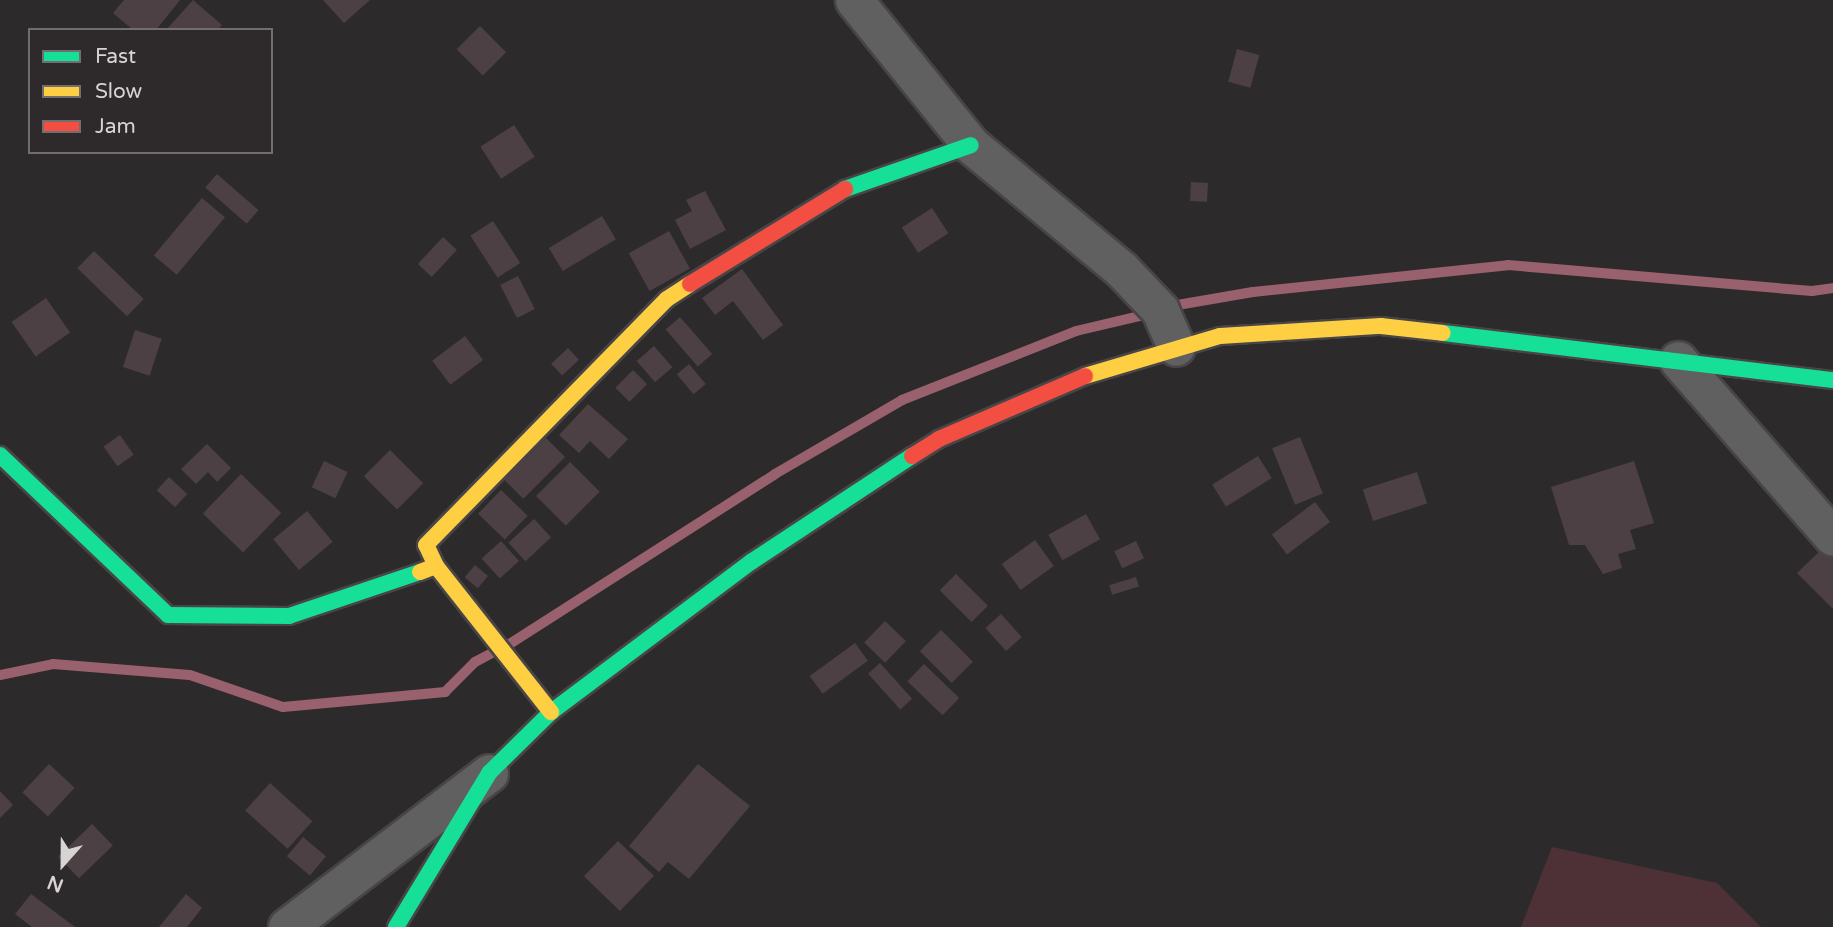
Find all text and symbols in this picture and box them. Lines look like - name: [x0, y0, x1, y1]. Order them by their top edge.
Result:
- legend: [28, 28, 273, 154]
- text: Fast: [95, 44, 136, 69]
- text: Slow: [95, 79, 142, 104]
- text: Jam: [95, 114, 136, 139]
- north arrow: [28, 829, 98, 899]
- text: N: [44, 871, 67, 897]

